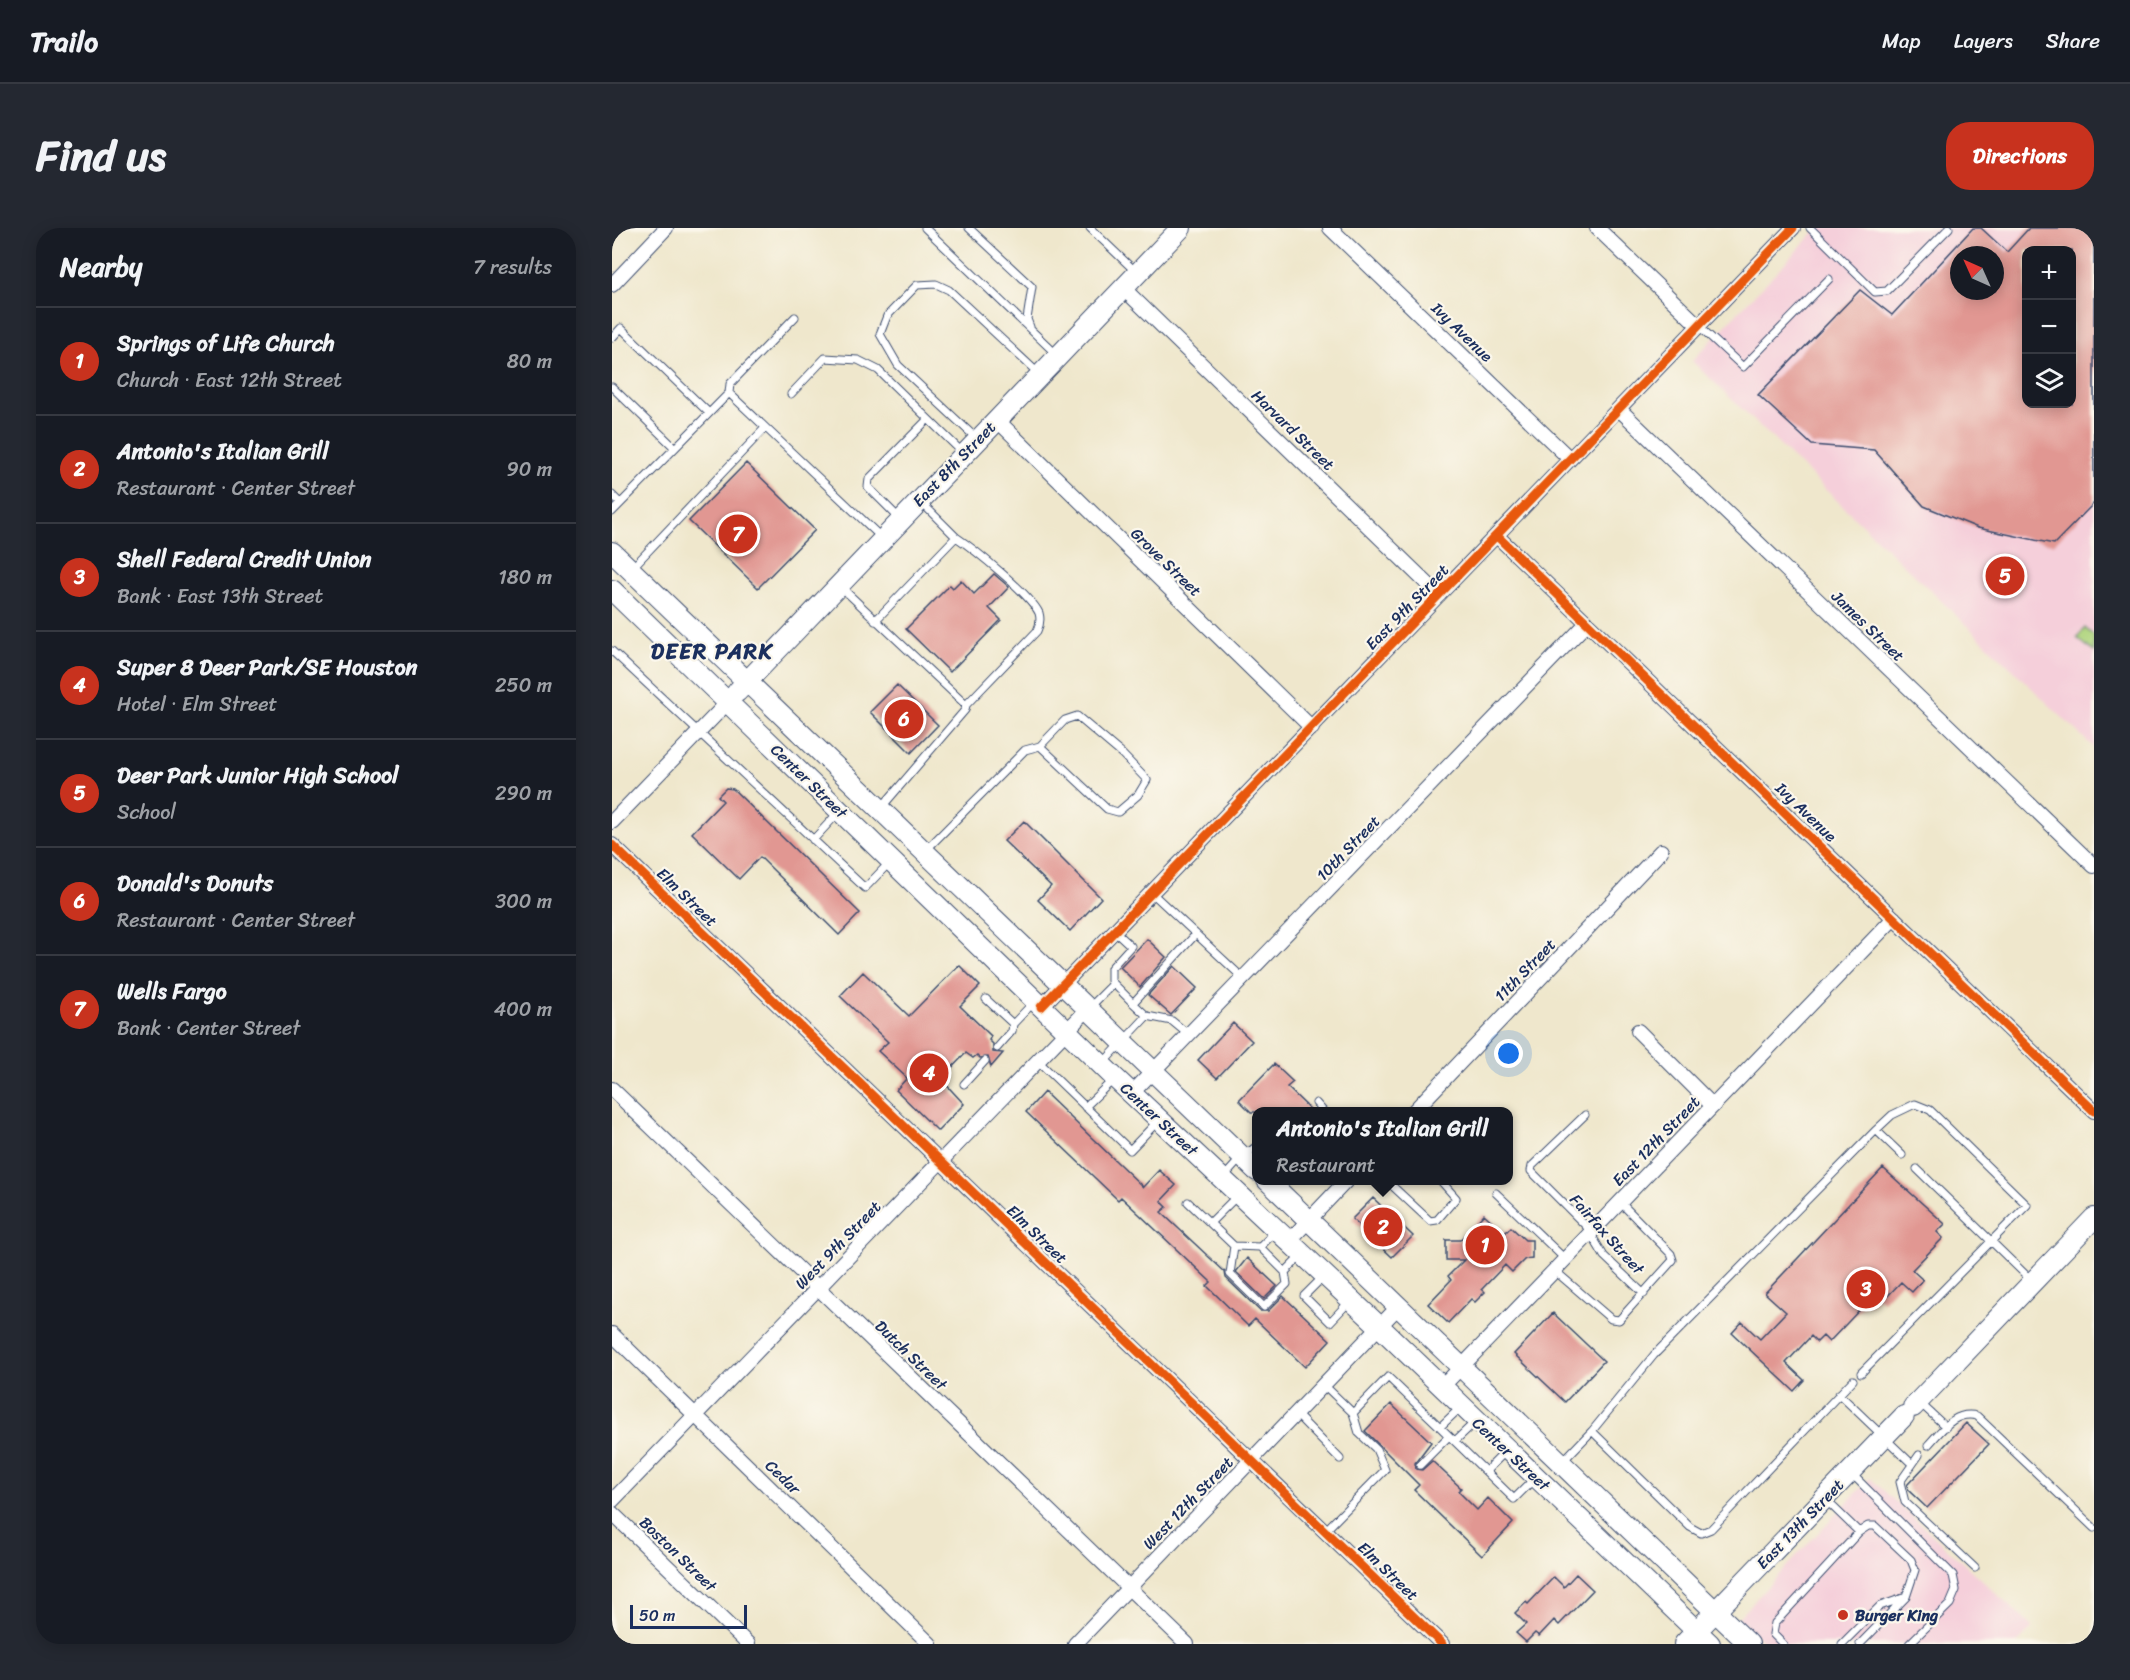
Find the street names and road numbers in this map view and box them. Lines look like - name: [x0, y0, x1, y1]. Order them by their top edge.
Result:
- street label: Ivy Avenue: [1423, 294, 1500, 369]
- street label: Harvard Street: [1244, 382, 1342, 478]
- street label: East 8th Street: [905, 414, 1003, 514]
- street label: Grove Street: [1123, 520, 1209, 604]
- street label: East 9th Street: [1358, 557, 1456, 657]
- street label: James Street: [1824, 582, 1912, 669]
- street label: Center Street: [763, 736, 855, 826]
- street label: Ivy Avenue: [1767, 774, 1844, 849]
- street label: 10th Street: [1309, 808, 1387, 888]
- street label: Elm Street: [649, 860, 725, 934]
- street label: 11th Street: [1487, 931, 1563, 1009]
- street label: Center Street: [1113, 1075, 1205, 1164]
- street label: East 12th Street: [1605, 1089, 1707, 1193]
- street label: Fairfax Street: [1562, 1187, 1652, 1282]
- street label: West 9th Street: [788, 1194, 888, 1296]
- street label: Elm Street: [999, 1197, 1075, 1271]
- street label: Dutch Street: [868, 1313, 955, 1398]
- street label: Center Street: [1465, 1410, 1557, 1499]
- street label: West 12th Street: [1135, 1449, 1241, 1557]
- street label: Cedar: [758, 1452, 809, 1503]
- street label: East 13th Street: [1749, 1472, 1851, 1576]
- street label: Boston Street: [632, 1509, 724, 1599]
- street label: Elm Street: [1350, 1534, 1426, 1608]

